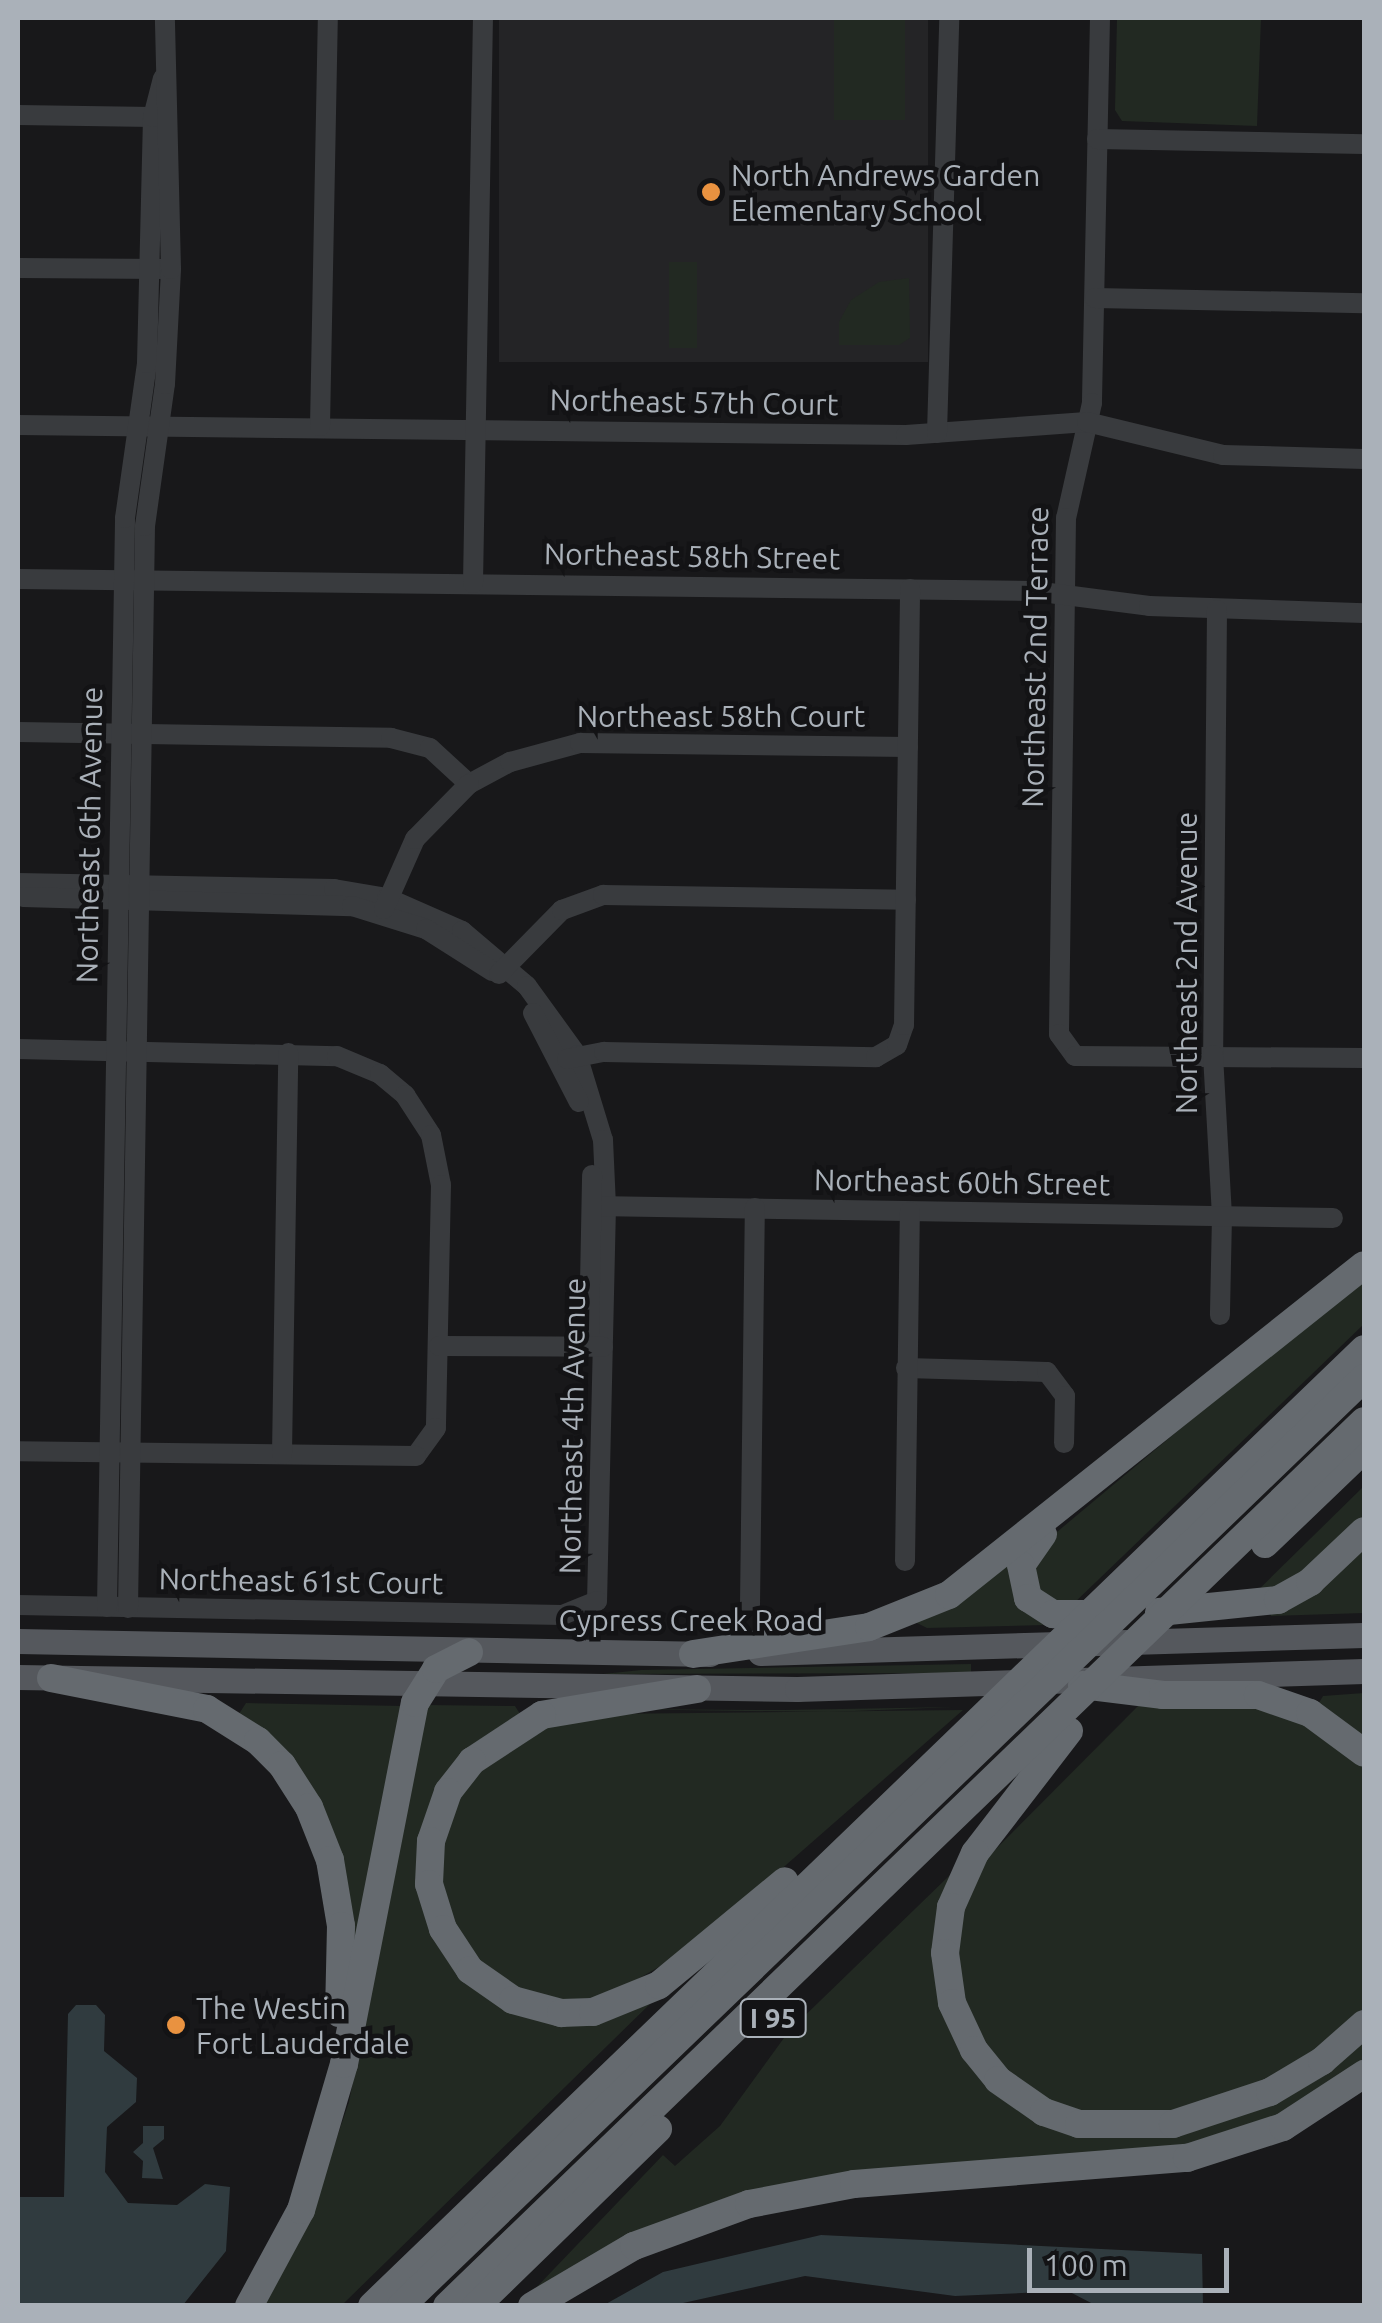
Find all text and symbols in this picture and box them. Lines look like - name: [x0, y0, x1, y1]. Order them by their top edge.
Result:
- place label: North Andrews Garden Elementary School: [731, 157, 1040, 228]
- marker: North Andrews Garden Elementary School: [700, 181, 722, 203]
- street label: Northeast 57th Court: [549, 381, 839, 423]
- street label: Northeast 2nd Terrace: [1014, 506, 1056, 808]
- street label: Northeast 58th Street: [544, 535, 840, 577]
- street label: Northeast 6th Avenue: [68, 686, 110, 984]
- street label: Northeast 58th Court: [577, 698, 865, 734]
- street label: Northeast 2nd Avenue: [1168, 812, 1204, 1114]
- street label: Northeast 60th Street: [814, 1161, 1110, 1203]
- street label: Northeast 4th Avenue: [551, 1277, 593, 1575]
- street label: Northeast 61st Court: [158, 1561, 444, 1601]
- street label: Cypress Creek Road: [558, 1602, 824, 1638]
- place label: The Westin Fort Lauderdale: [196, 1990, 410, 2060]
- road number: I 95: [738, 1995, 808, 2041]
- marker: The Westin Fort Lauderdale: [165, 2014, 187, 2036]
- scale bar: [1032, 2228, 1234, 2290]
- text: 100 m: [1044, 2248, 1128, 2282]

